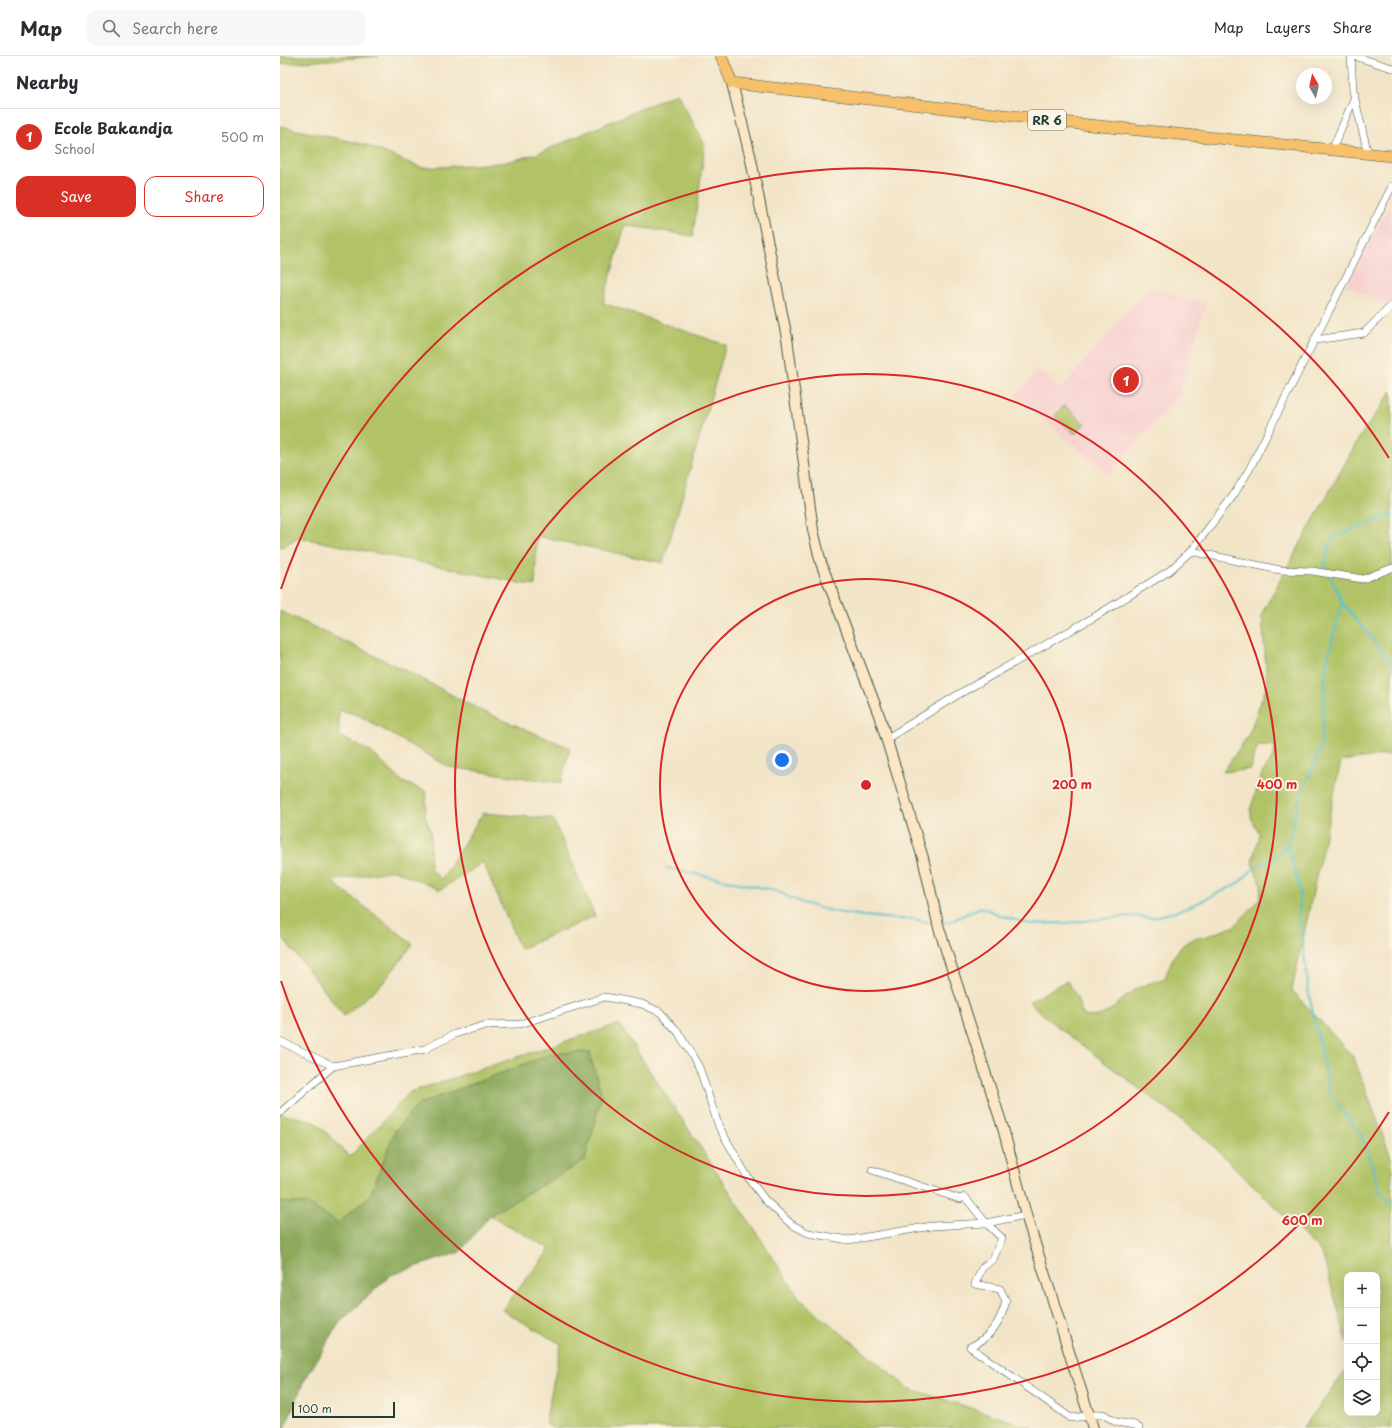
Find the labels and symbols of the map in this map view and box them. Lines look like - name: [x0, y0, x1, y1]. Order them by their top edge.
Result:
- north arrow: [1296, 68, 1332, 104]
- road number: RR 6: [1028, 110, 1066, 130]
- pin: 1: [1113, 365, 1139, 395]
- your location: [772, 750, 792, 770]
- text: 200 m: [1052, 775, 1092, 793]
- text: 400 m: [1257, 775, 1297, 793]
- centre of rings: [859, 778, 873, 792]
- text: 600 m: [1282, 1211, 1322, 1229]
- scale bar: [292, 1400, 395, 1419]

